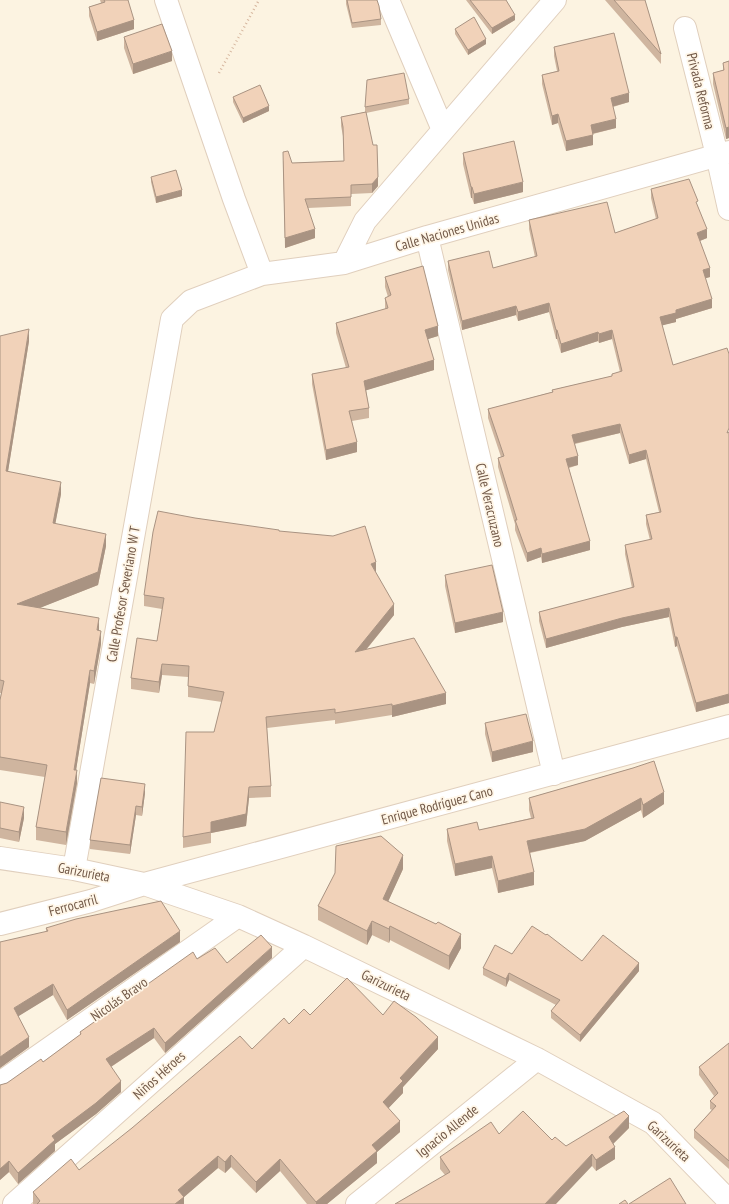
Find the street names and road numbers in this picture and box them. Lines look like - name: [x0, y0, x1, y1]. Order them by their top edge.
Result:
- street label: Privada Reforma: [683, 51, 719, 131]
- street label: Calle Naciones Unidas: [393, 209, 501, 255]
- street label: Calle Veracruzano: [472, 461, 508, 549]
- street label: Calle Profesor Severiano W T: [102, 524, 144, 663]
- street label: Enrique Rodríguez Cano: [379, 781, 495, 829]
- street label: Garizurieta: [56, 858, 112, 886]
- street label: Ferrocarril: [47, 890, 100, 920]
- street label: Garizurieta: [358, 965, 414, 1005]
- street label: Nicolás Bravo: [87, 973, 151, 1025]
- street label: Niños Héroes: [129, 1047, 189, 1103]
- street label: Ignacio Allende: [412, 1100, 482, 1161]
- street label: Garizurieta: [644, 1116, 694, 1166]

